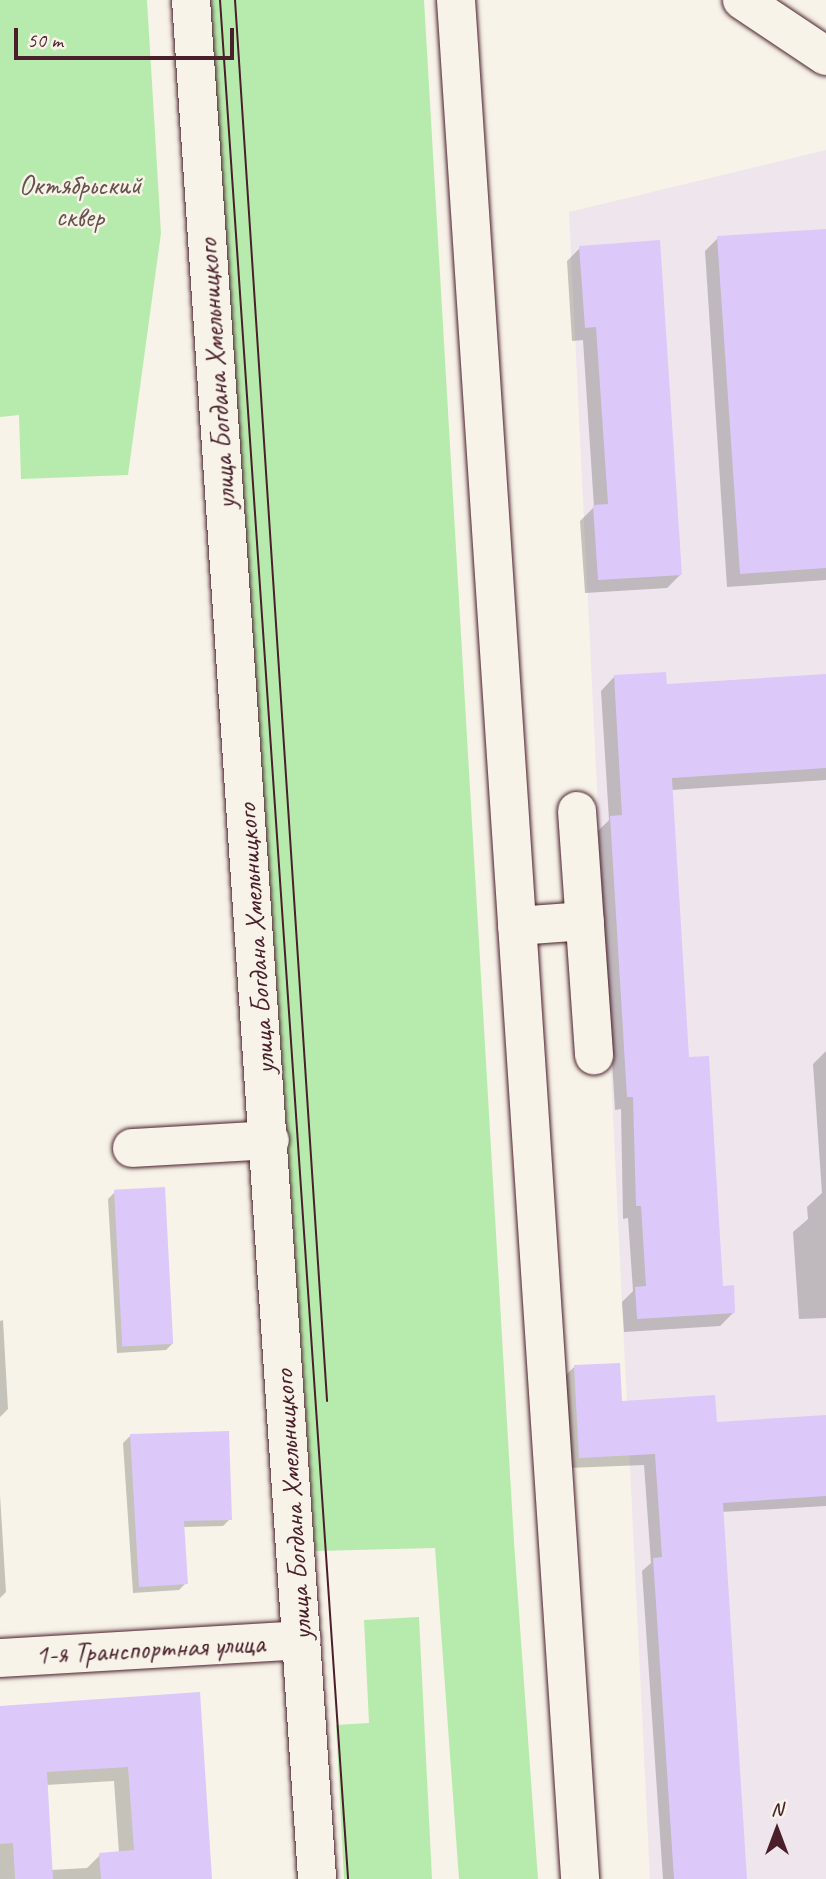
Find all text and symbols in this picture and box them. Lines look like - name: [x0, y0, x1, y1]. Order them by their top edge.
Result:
- scale bar: [18, 14, 238, 58]
- text: 50 m: [27, 27, 63, 53]
- park label: Октябрьский сквер: [19, 168, 141, 234]
- street label: улица Богдана Хмельницкого: [191, 238, 243, 510]
- street label: улица Богдана Хмельницкого: [230, 803, 282, 1075]
- street label: улица Богдана Хмельницкого: [267, 1369, 319, 1641]
- street label: 1-я Транспортная улица: [32, 1626, 268, 1672]
- north arrow: [742, 1795, 812, 1865]
- text: N: [771, 1797, 783, 1821]

